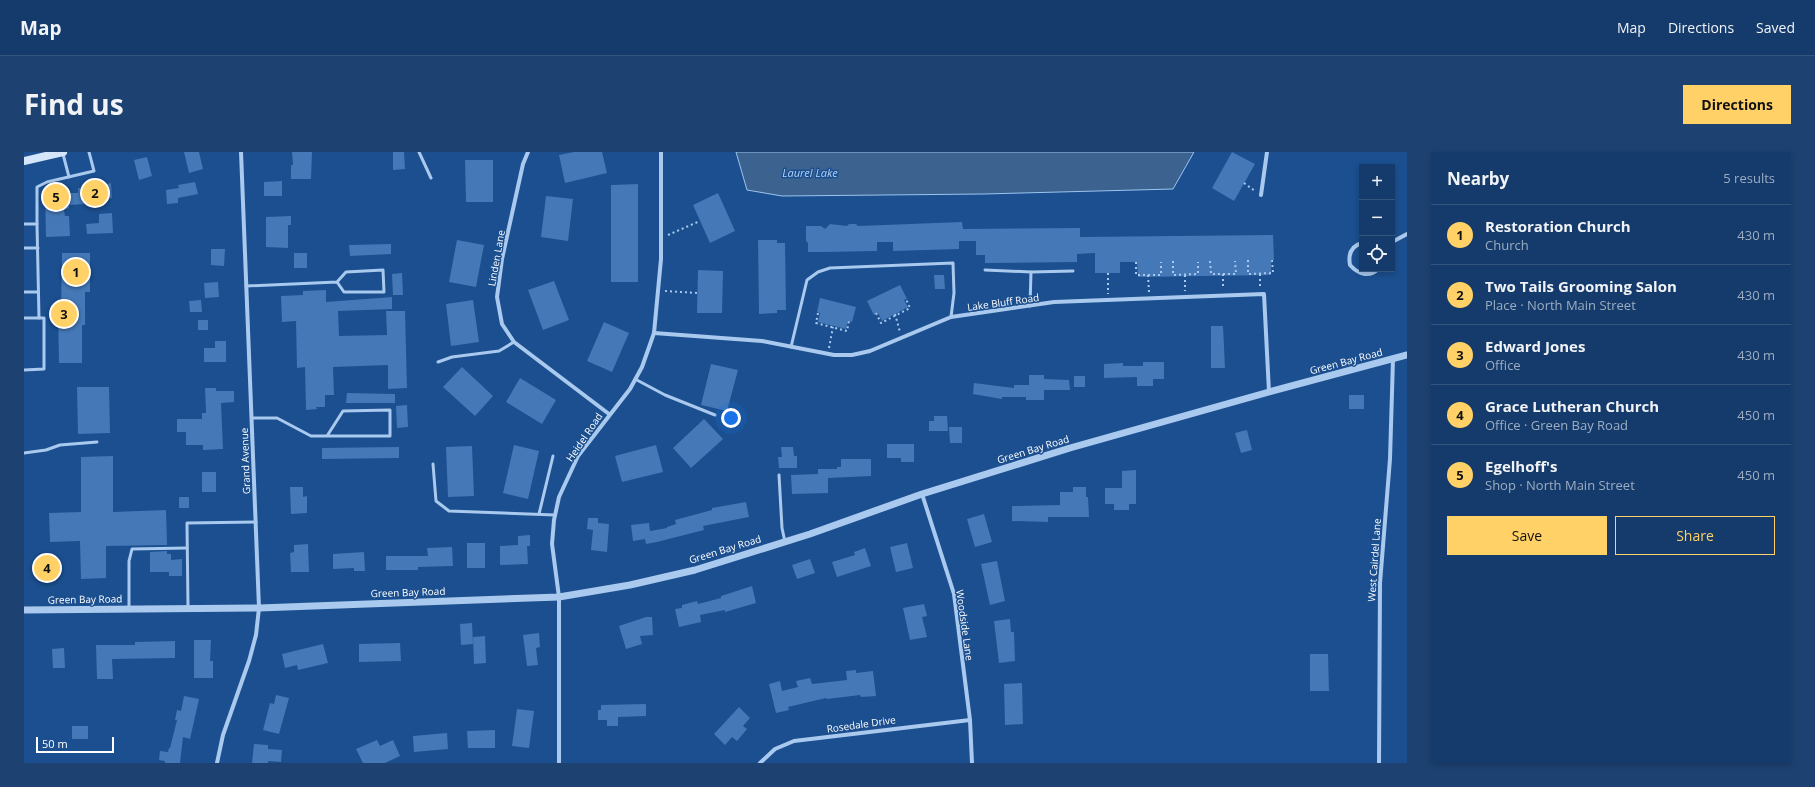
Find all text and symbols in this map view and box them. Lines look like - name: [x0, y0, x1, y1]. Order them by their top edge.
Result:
- text: Map: [20, 15, 61, 41]
- text: Map: [1617, 18, 1646, 37]
- text: Directions: [1668, 18, 1734, 37]
- text: Saved: [1756, 18, 1795, 37]
- text: Find us: [24, 85, 124, 123]
- button: Directions: [1683, 85, 1791, 124]
- map controls: [1359, 164, 1395, 272]
- button: +: [1359, 164, 1395, 200]
- water label: Laurel Lake: [782, 165, 838, 180]
- text: Nearby: [1447, 167, 1509, 190]
- text: 5 results: [1723, 169, 1775, 187]
- pin: 2: [82, 178, 108, 208]
- pin: 5: [43, 182, 69, 212]
- button: −: [1359, 200, 1395, 236]
- text: Restoration Church: [1485, 216, 1631, 236]
- text: 1: [1456, 226, 1464, 244]
- text: 430 m: [1737, 226, 1775, 244]
- street label: Linden Lane: [484, 228, 508, 287]
- button: locate: [1359, 236, 1395, 272]
- text: Church: [1485, 236, 1529, 254]
- pin: 1: [63, 257, 89, 287]
- text: Two Tails Grooming Salon: [1485, 276, 1677, 296]
- text: 2: [1456, 286, 1464, 304]
- text: 430 m: [1737, 286, 1775, 304]
- street label: Lake Bluff Road: [966, 290, 1040, 314]
- text: Place · North Main Street: [1485, 296, 1636, 314]
- pin: 3: [51, 299, 77, 329]
- text: Edward Jones: [1485, 336, 1585, 356]
- street label: Green Bay Road: [1308, 345, 1384, 377]
- text: 3: [1456, 346, 1464, 364]
- text: 430 m: [1737, 346, 1775, 364]
- text: Office: [1485, 356, 1521, 374]
- text: Grace Lutheran Church: [1485, 396, 1659, 416]
- text: 4: [1456, 406, 1464, 424]
- text: 450 m: [1737, 406, 1775, 424]
- your location: [721, 408, 741, 428]
- street label: Heidel Road: [562, 410, 606, 464]
- text: Office · Green Bay Road: [1485, 416, 1628, 434]
- street label: Grand Avenue: [237, 427, 253, 495]
- street label: Green Bay Road: [995, 431, 1071, 467]
- text: Egelhoff's: [1485, 456, 1558, 476]
- text: 5: [1456, 466, 1464, 484]
- text: 450 m: [1737, 466, 1775, 484]
- text: Shop · North Main Street: [1485, 476, 1635, 494]
- button: Save: [1447, 516, 1607, 555]
- button: Share: [1615, 516, 1775, 555]
- street label: West Cairdel Lane: [1364, 517, 1384, 602]
- street label: Green Bay Road: [687, 531, 763, 567]
- pin: 4: [34, 553, 60, 583]
- street label: Green Bay Road: [370, 584, 446, 600]
- street label: Woodside Lane: [953, 589, 977, 662]
- street label: Green Bay Road: [47, 591, 123, 607]
- street label: Rosedale Drive: [826, 712, 897, 736]
- scale bar: [36, 735, 114, 754]
- text: 50 m: [42, 736, 68, 751]

